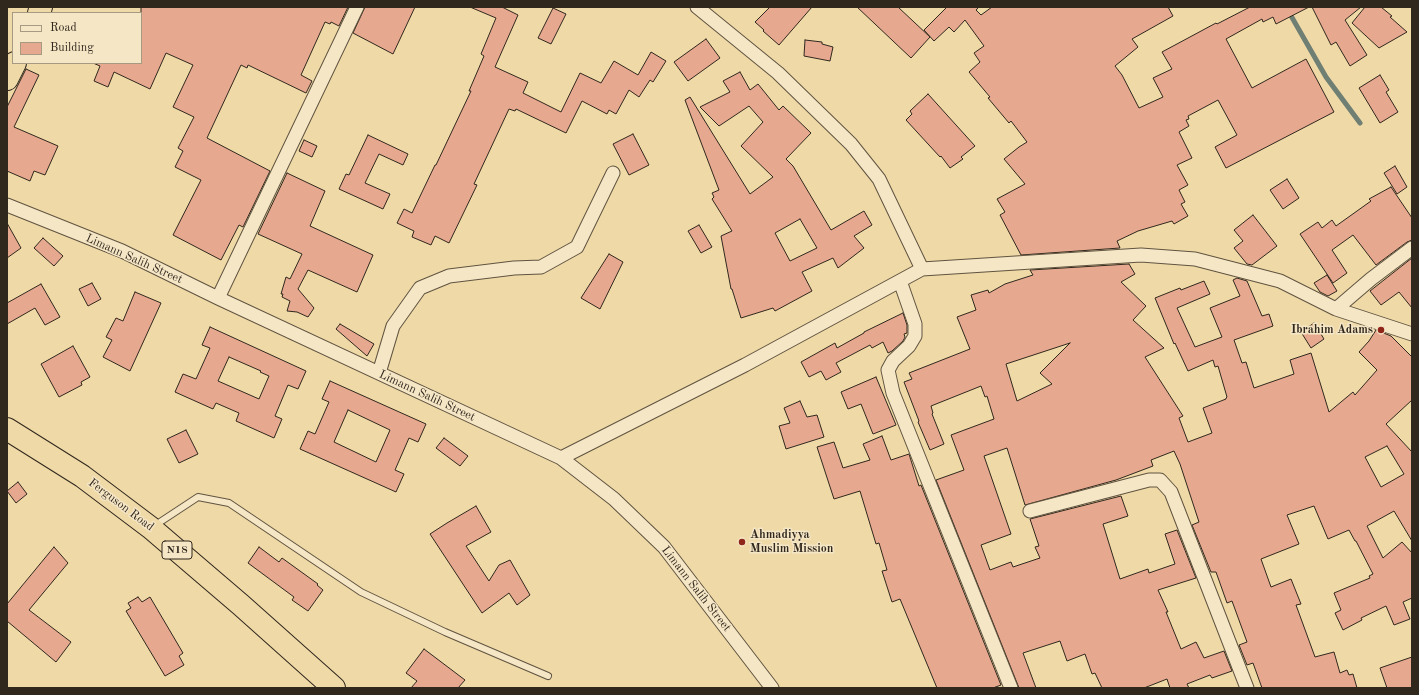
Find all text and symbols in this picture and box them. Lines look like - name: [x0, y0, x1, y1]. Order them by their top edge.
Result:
- legend: [12, 12, 142, 64]
- text: Road: [50, 22, 77, 34]
- text: Building: [50, 42, 94, 54]
- street label: Limann Salih Street: [83, 231, 185, 287]
- place label: Ibrahim Adams: [1291, 323, 1373, 337]
- marker: Ibrahim Adams: [1376, 325, 1386, 335]
- street label: Limann Salih Street: [377, 367, 477, 425]
- street label: Ferguson Road: [85, 476, 157, 534]
- place label: Ahmadiyya Muslim Mission: [750, 528, 833, 556]
- marker: Ahmadiyya Muslim Mission: [737, 537, 747, 547]
- road number: N18: [162, 541, 192, 559]
- street label: Limann Salih Street: [658, 543, 734, 635]

